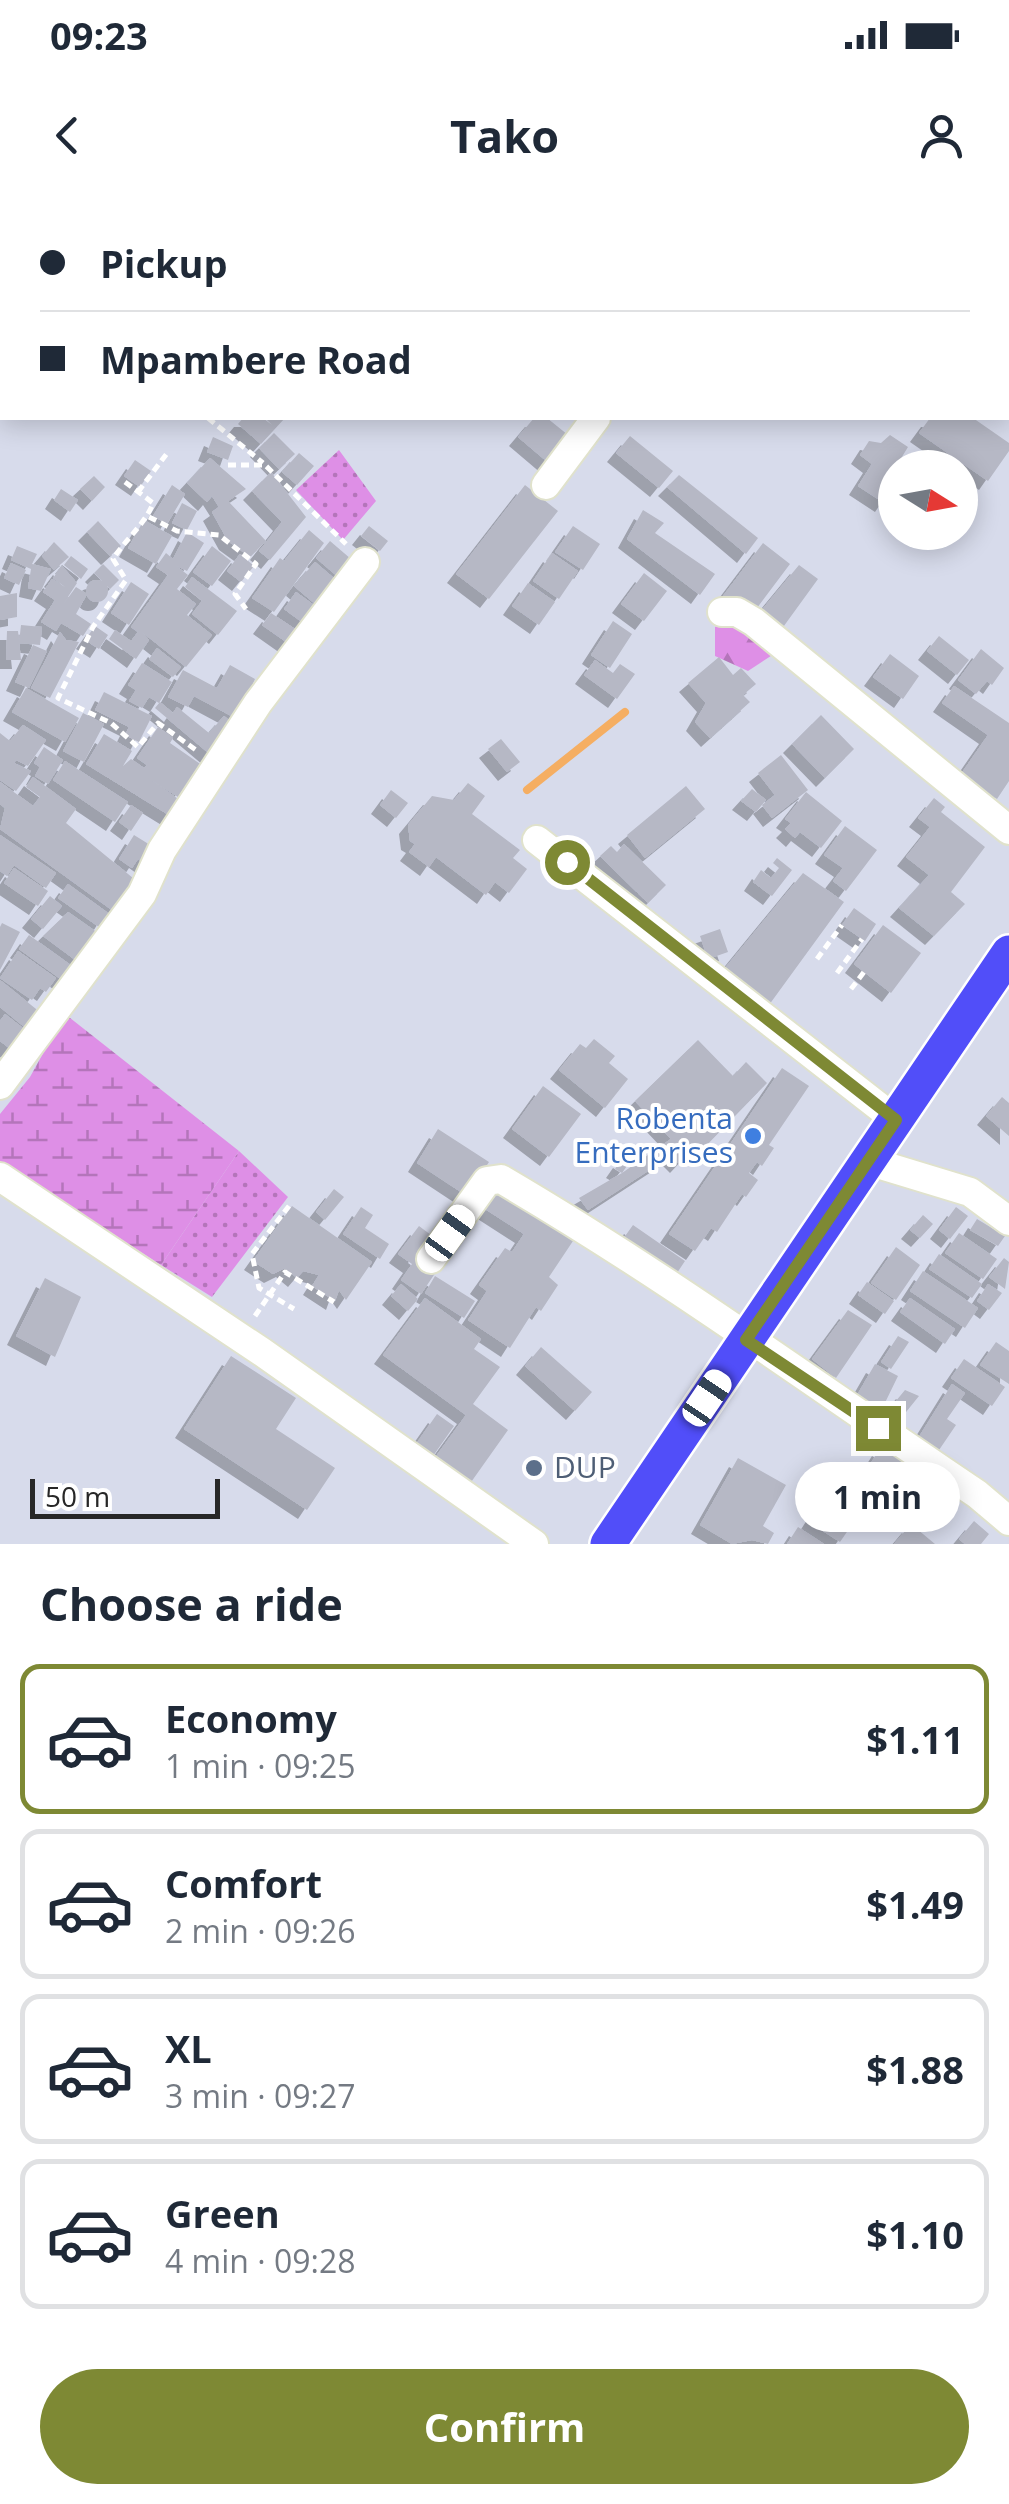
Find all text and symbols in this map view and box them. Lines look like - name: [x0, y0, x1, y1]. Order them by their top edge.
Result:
- text: 09:23: [50, 9, 148, 61]
- text: Tako: [450, 105, 559, 166]
- icon: back: [40, 108, 95, 163]
- icon: person: [914, 108, 969, 163]
- text: Pickup: [100, 237, 228, 289]
- text: Mpambere Road: [100, 333, 412, 385]
- north arrow: [878, 450, 978, 550]
- map controls: [878, 450, 978, 550]
- route start: [545, 840, 590, 885]
- place label: Robenta Enterprises: [575, 1097, 733, 1172]
- marker: Robenta Enterprises: [742, 1125, 764, 1147]
- car: [420, 1200, 480, 1266]
- car: [678, 1365, 736, 1431]
- route end: [856, 1406, 901, 1451]
- place label: DUP: [554, 1446, 616, 1487]
- marker: DUP: [523, 1457, 545, 1479]
- callout: 1 min: [796, 1463, 960, 1533]
- scale bar: [30, 1474, 220, 1518]
- text: 1 min: [833, 1475, 922, 1518]
- text: 50 m: [45, 1477, 110, 1515]
- text: Choose a ride: [40, 1573, 343, 1634]
- text: Economy: [165, 1692, 337, 1744]
- icon: car: [45, 1694, 135, 1784]
- text: $1.11: [866, 1713, 964, 1765]
- text: 1 min · 09:25: [165, 1744, 356, 1787]
- text: Comfort: [165, 1857, 322, 1909]
- icon: car: [45, 1859, 135, 1949]
- text: $1.49: [866, 1878, 964, 1930]
- text: 2 min · 09:26: [165, 1909, 356, 1952]
- text: XL: [165, 2022, 212, 2074]
- icon: car: [45, 2024, 135, 2114]
- text: $1.88: [866, 2043, 964, 2095]
- text: 3 min · 09:27: [165, 2074, 356, 2117]
- text: Green: [165, 2187, 280, 2239]
- icon: car: [45, 2189, 135, 2279]
- text: $1.10: [866, 2208, 964, 2260]
- text: 4 min · 09:28: [165, 2239, 356, 2282]
- button: Confirm: [40, 2369, 969, 2484]

